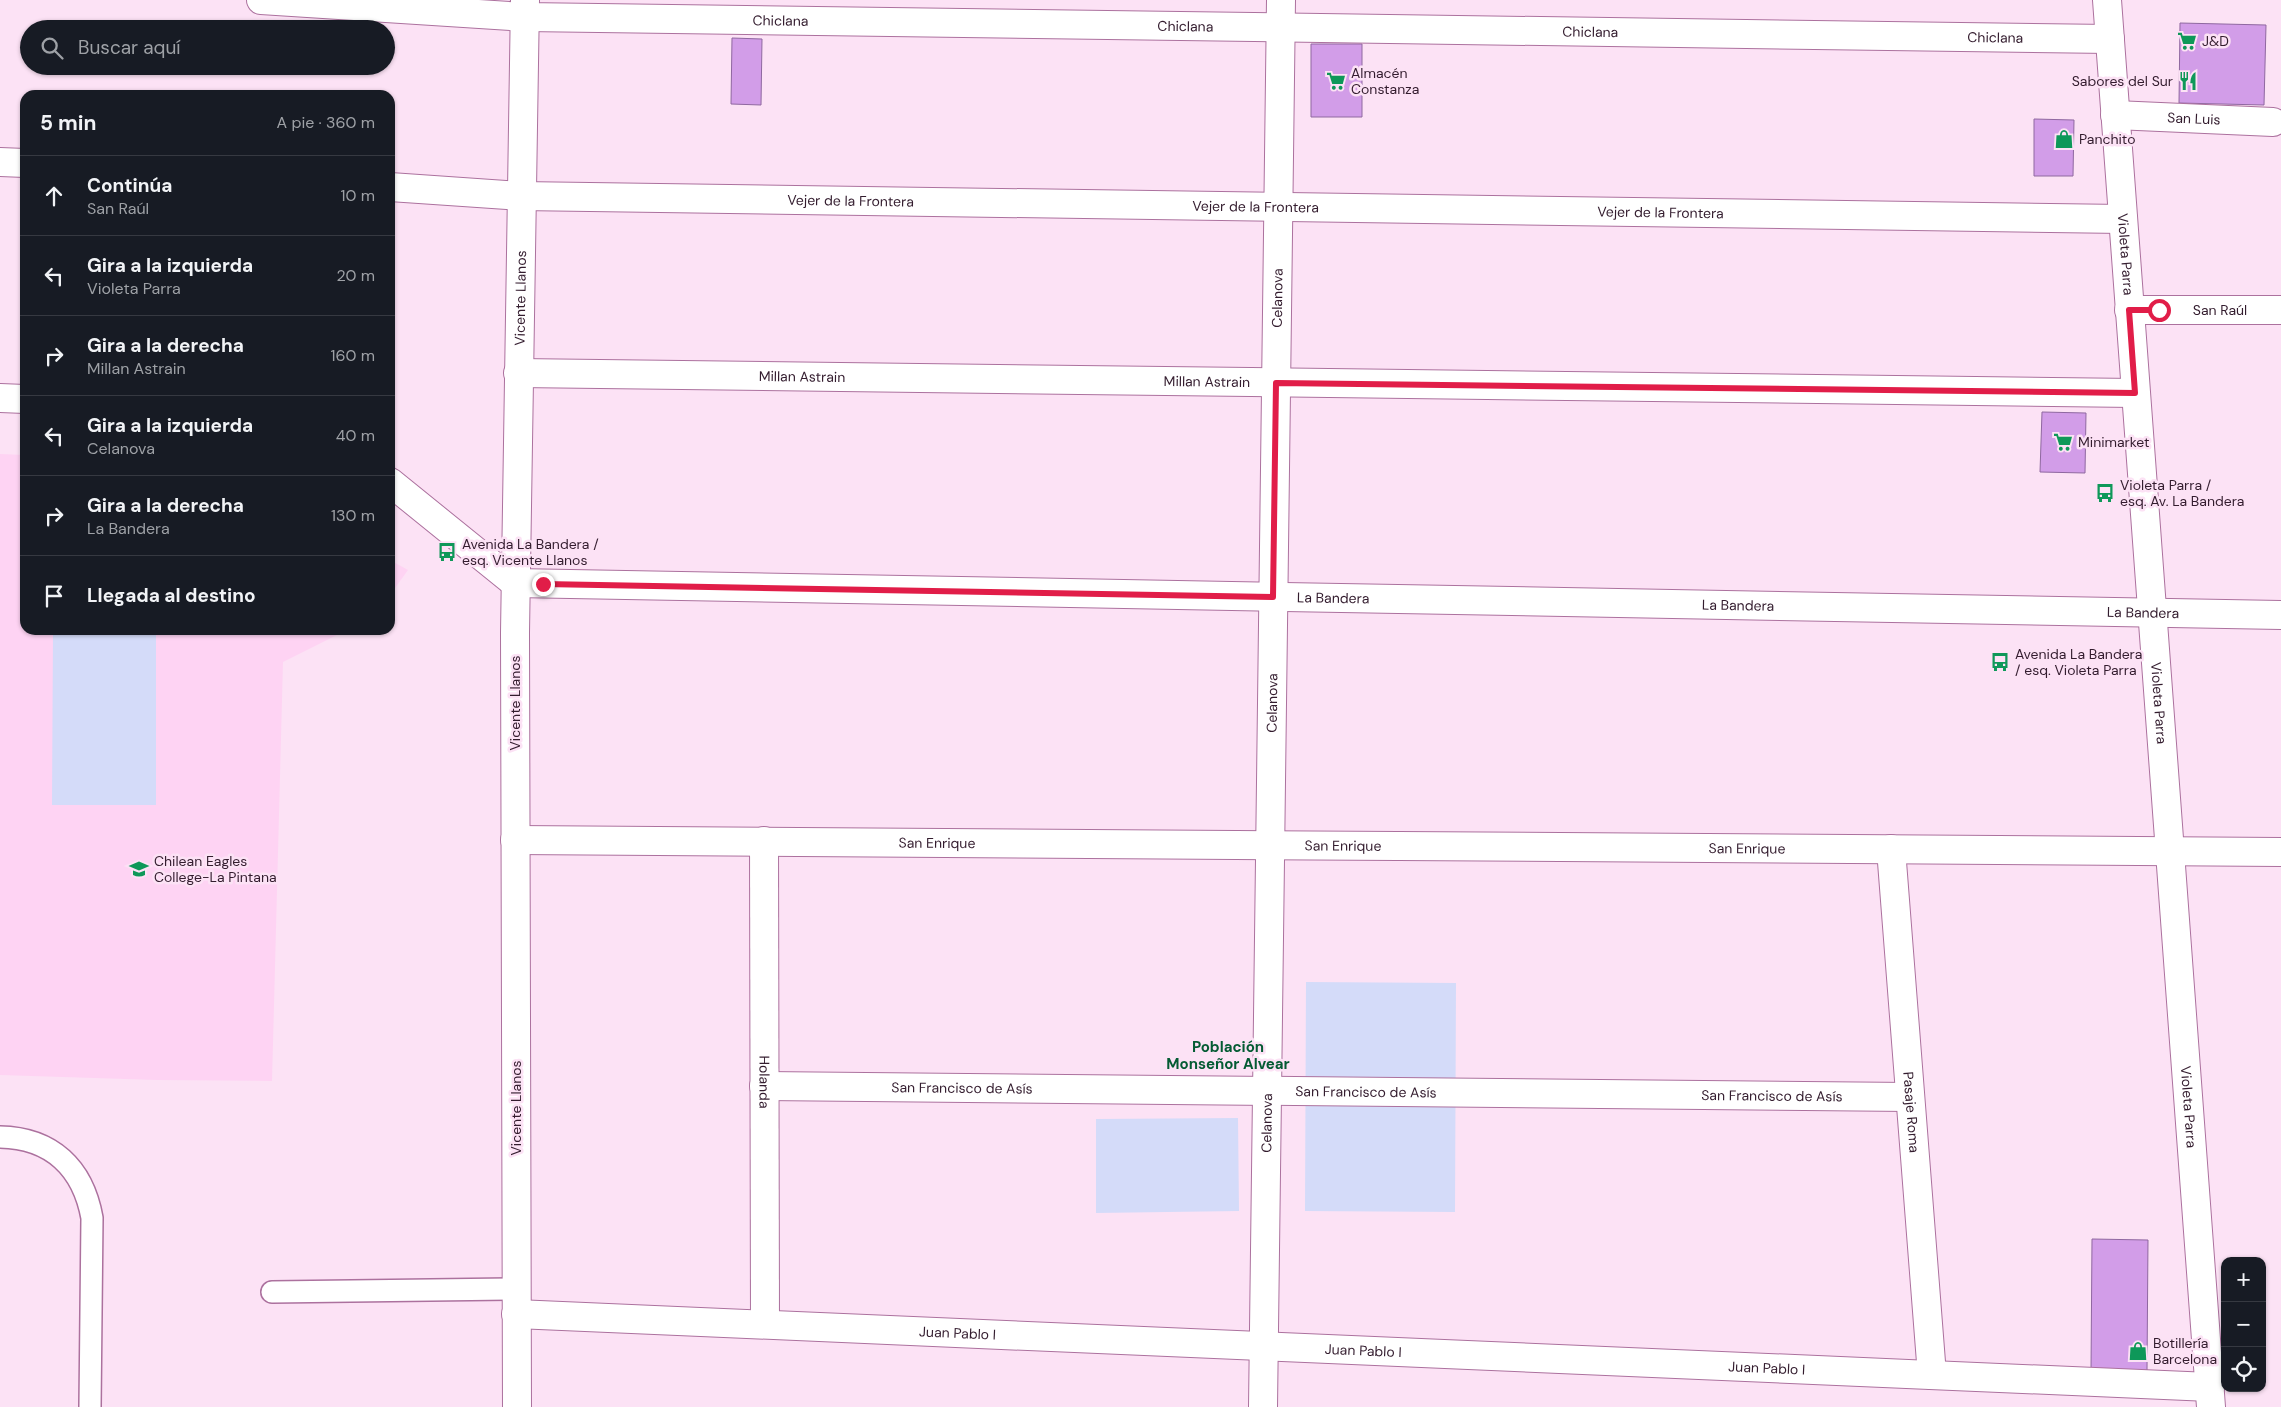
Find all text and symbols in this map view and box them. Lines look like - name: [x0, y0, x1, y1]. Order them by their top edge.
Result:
- street label: Chiclana: [752, 11, 809, 30]
- street label: Chiclana: [1157, 17, 1213, 36]
- search box: [20, 20, 395, 75]
- street label: Chiclana: [1562, 22, 1618, 41]
- street label: Chiclana: [1967, 28, 2023, 47]
- supermarket icon: J&D: [2176, 30, 2198, 52]
- place label: J&D: [2202, 32, 2229, 50]
- icon: search: [38, 34, 66, 62]
- text: Buscar aquí: [78, 35, 181, 60]
- place label: Almacén Constanza: [1351, 64, 1419, 98]
- supermarket icon: Almacén Constanza: [1325, 70, 1347, 92]
- restaurant icon: Sabores del Sur: [2177, 70, 2199, 92]
- place label: Sabores del Sur: [2072, 72, 2173, 90]
- street label: San Luis: [2167, 108, 2221, 129]
- text: 5 min: [40, 109, 96, 137]
- text: A pie · 360 m: [277, 112, 375, 133]
- shop icon: Panchito: [2053, 128, 2075, 150]
- place label: Panchito: [2079, 130, 2135, 148]
- text: Continúa: [87, 173, 172, 198]
- icon: ahead: [40, 182, 68, 210]
- text: 10 m: [341, 185, 375, 206]
- street label: Vejer de la Frontera: [787, 191, 914, 211]
- street label: Vejer de la Frontera: [1192, 197, 1319, 216]
- text: San Raúl: [87, 198, 149, 219]
- street label: Vejer de la Frontera: [1597, 202, 1724, 222]
- street label: Violeta Parra: [2114, 213, 2138, 296]
- street label: Vicente Llanos: [511, 250, 530, 346]
- text: Gira a la izquierda: [87, 253, 253, 278]
- icon: left: [40, 262, 68, 290]
- text: 20 m: [336, 265, 375, 286]
- street label: Celanova: [1268, 268, 1287, 328]
- text: Violeta Parra: [87, 278, 181, 299]
- route start: [2148, 299, 2171, 322]
- street label: San Raúl: [2193, 301, 2247, 319]
- text: Gira a la derecha: [87, 333, 244, 358]
- icon: right: [40, 342, 68, 370]
- text: 160 m: [331, 345, 375, 366]
- text: Millan Astrain: [87, 358, 186, 379]
- street label: Millan Astrain: [759, 367, 845, 386]
- street label: Millan Astrain: [1164, 372, 1250, 391]
- text: Gira a la izquierda: [87, 413, 253, 438]
- icon: left: [40, 422, 68, 450]
- text: 40 m: [336, 425, 375, 446]
- supermarket icon: Minimarket: [2052, 431, 2074, 453]
- place label: Minimarket: [2078, 433, 2150, 451]
- text: Celanova: [87, 438, 155, 459]
- place label: Violeta Parra / esq. Av. La Bandera: [2120, 476, 2245, 510]
- bus stop icon: Violeta Parra / esq. Av. La Bandera: [2094, 482, 2116, 504]
- text: Gira a la derecha: [87, 493, 244, 518]
- icon: right: [40, 502, 68, 530]
- text: 130 m: [331, 505, 375, 526]
- text: La Bandera: [87, 518, 170, 539]
- place label: Avenida La Bandera / esq. Vicente Llanos: [462, 535, 599, 569]
- bus stop icon: Avenida La Bandera / esq. Vicente Llanos: [436, 541, 458, 563]
- route end: [532, 573, 555, 596]
- icon: arrive: [40, 582, 68, 610]
- text: Llegada al destino: [87, 583, 256, 608]
- street label: La Bandera: [1297, 588, 1370, 607]
- street label: La Bandera: [1702, 596, 1774, 615]
- street label: La Bandera: [2107, 603, 2179, 622]
- place label: Avenida La Bandera / esq. Violeta Parra: [2015, 645, 2142, 679]
- bus stop icon: Avenida La Bandera / esq. Violeta Parra: [1989, 651, 2011, 673]
- street label: Vicente Llanos: [506, 655, 524, 751]
- street label: Violeta Parra: [2147, 661, 2171, 745]
- street label: Celanova: [1263, 673, 1281, 733]
- street label: San Enrique: [899, 834, 976, 852]
- street label: San Enrique: [1305, 836, 1382, 855]
- street label: San Enrique: [1708, 839, 1785, 858]
- place label: Chilean Eagles College-La Pintana: [154, 852, 277, 886]
- school or university icon: Chilean Eagles College-La Pintana: [128, 858, 150, 880]
- district label: Población Monseñor Alvear: [1166, 1037, 1290, 1074]
- street label: Holanda: [755, 1055, 774, 1109]
- street label: Vicente Llanos: [507, 1060, 525, 1156]
- street label: Violeta Parra: [2177, 1065, 2201, 1149]
- street label: Pasaje Roma: [1899, 1071, 1924, 1154]
- street label: San Francisco de Asís: [891, 1078, 1033, 1098]
- street label: San Francisco de Asís: [1295, 1082, 1437, 1101]
- street label: San Francisco de Asís: [1701, 1086, 1843, 1105]
- street label: Celanova: [1257, 1093, 1276, 1153]
- map controls: [2221, 1257, 2266, 1392]
- button: +: [2221, 1257, 2266, 1302]
- button: −: [2221, 1302, 2266, 1347]
- street label: Juan Pablo I: [919, 1322, 996, 1344]
- place label: Botillería Barcelona: [2153, 1334, 2217, 1368]
- street label: Juan Pablo I: [1324, 1340, 1402, 1361]
- shop icon: Botillería Barcelona: [2127, 1340, 2149, 1362]
- button: locate: [2221, 1347, 2266, 1392]
- street label: Juan Pablo I: [1728, 1357, 1806, 1379]

